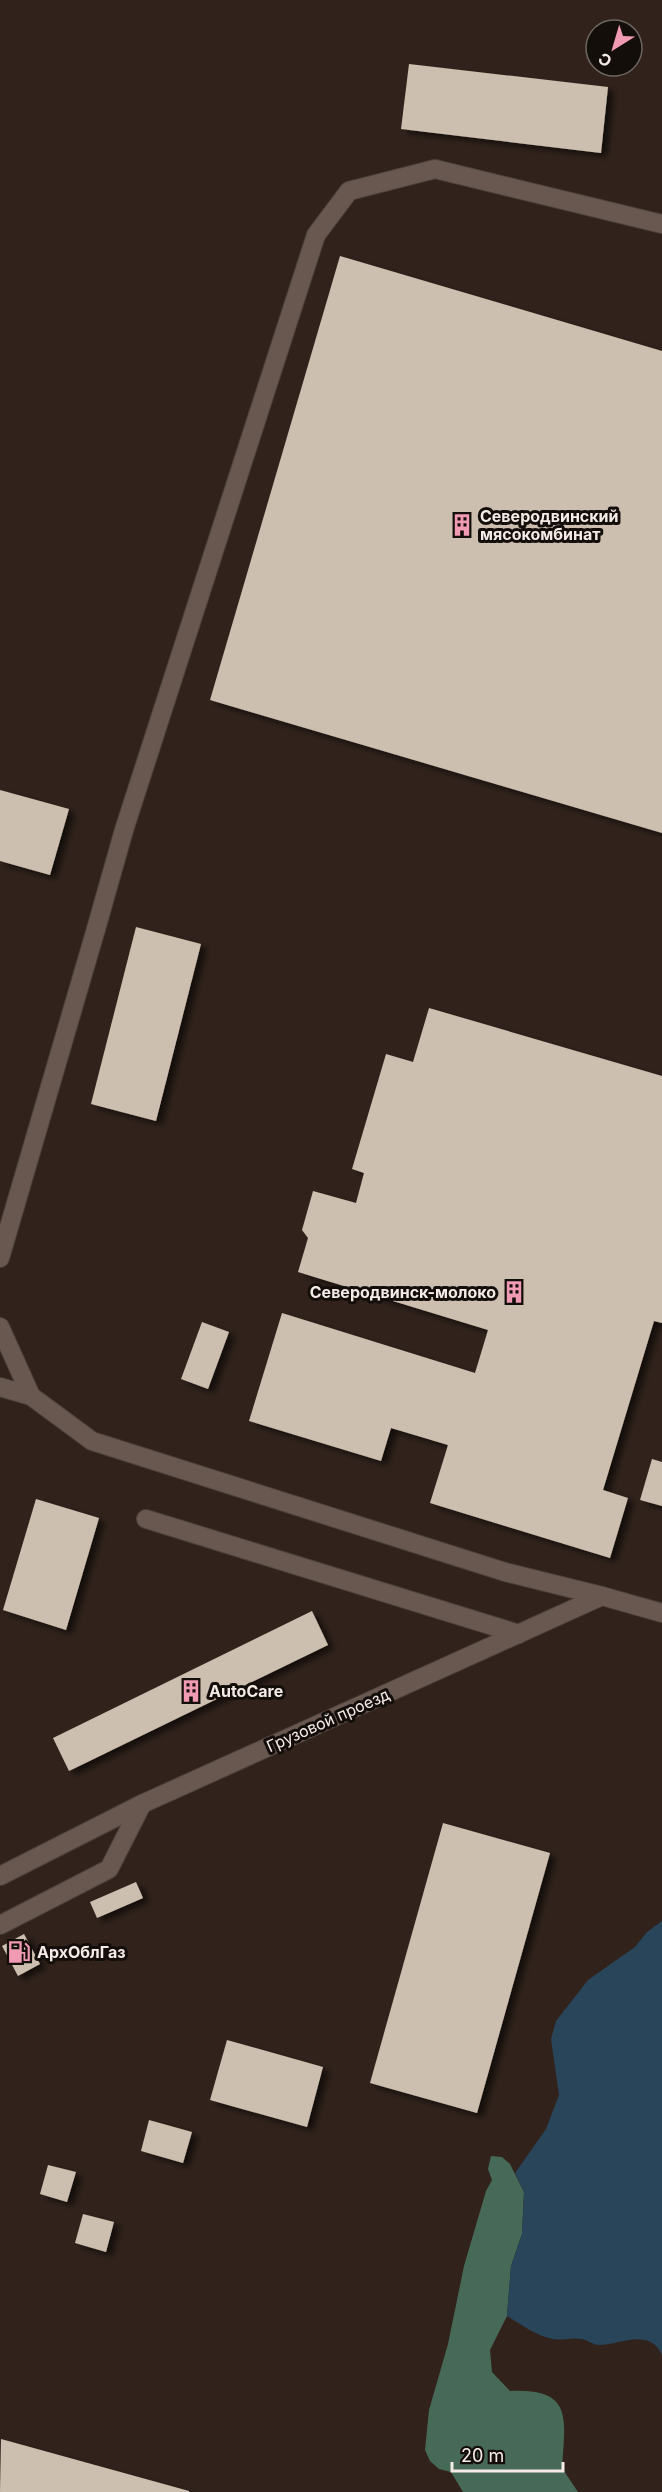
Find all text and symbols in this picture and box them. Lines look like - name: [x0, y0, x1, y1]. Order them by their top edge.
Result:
- north arrow: [584, 18, 644, 78]
- text: С: [594, 48, 616, 72]
- place label: Северодвинский мясокомбинат: [480, 506, 619, 544]
- building icon: Северодвинский мясокомбинат: [449, 512, 475, 538]
- building icon: Северодвинск-молоко: [501, 1279, 527, 1305]
- place label: Северодвинск-молоко: [310, 1282, 496, 1302]
- building icon: AutoCare: [178, 1678, 204, 1704]
- place label: AutoCare: [209, 1681, 283, 1701]
- street label: Грузовой проезд: [263, 1684, 393, 1756]
- fuel station icon: АрхОблГаз: [6, 1939, 32, 1965]
- place label: АрхОблГаз: [37, 1942, 126, 1962]
- scale bar: [452, 2435, 563, 2473]
- text: 20 m: [461, 2445, 504, 2466]

